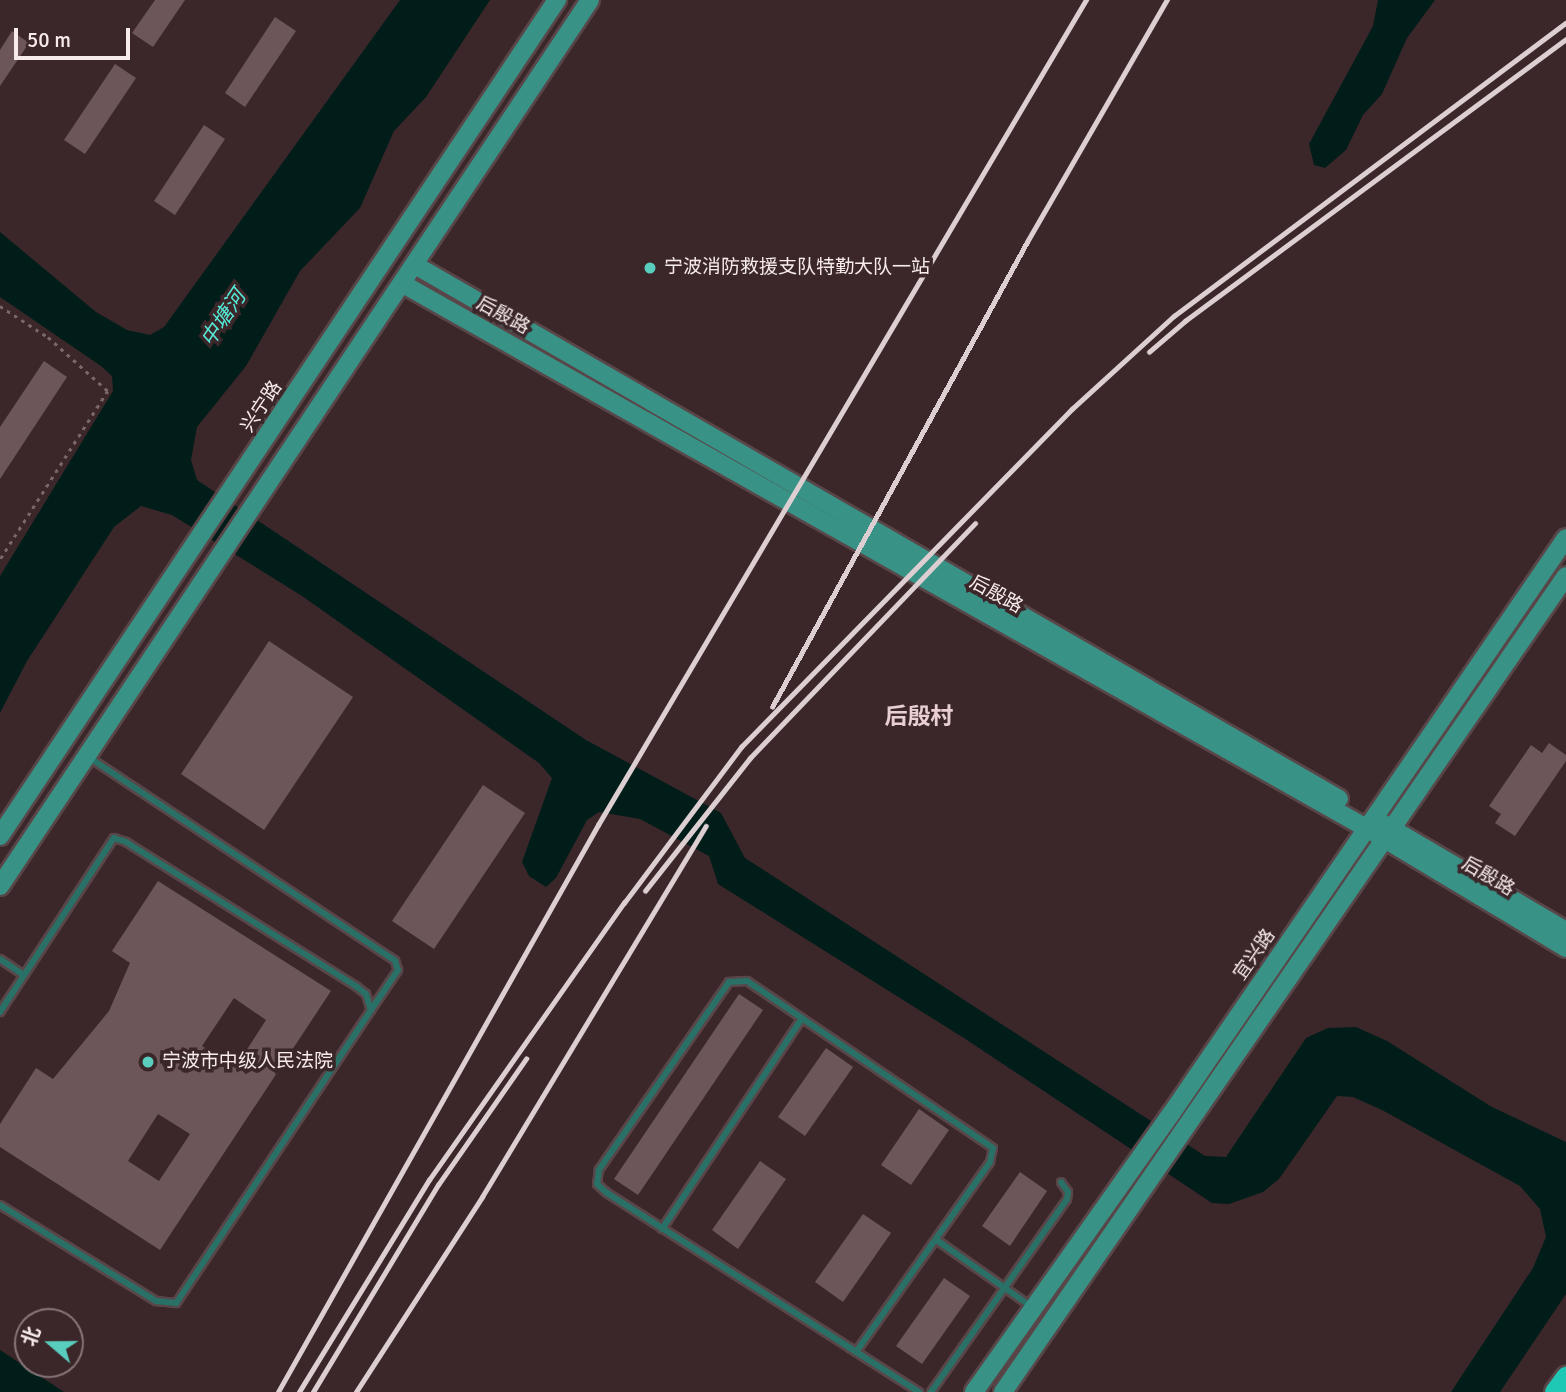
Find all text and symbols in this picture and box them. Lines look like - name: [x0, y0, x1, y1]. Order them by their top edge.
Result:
- scale bar: [18, 14, 133, 58]
- text: 50 m: [27, 27, 71, 53]
- place label: 宁波消防救援支队特勤大队一站: [664, 257, 930, 279]
- marker: 宁波消防救援支队特勤大队一站: [642, 260, 658, 276]
- water label: 中塘河: [195, 285, 251, 351]
- street label: 后殷路: [473, 292, 533, 340]
- street label: 兴宁路: [237, 377, 287, 437]
- street label: 后殷路: [966, 571, 1026, 619]
- district label: 后殷村: [885, 703, 953, 731]
- street label: 后殷路: [1458, 853, 1518, 901]
- street label: 宜兴路: [1229, 925, 1281, 985]
- place label: 宁波市中级人民法院: [162, 1051, 333, 1073]
- marker: 宁波市中级人民法院: [140, 1054, 156, 1070]
- north arrow: [14, 1308, 84, 1378]
- text: 北: [17, 1323, 46, 1350]

